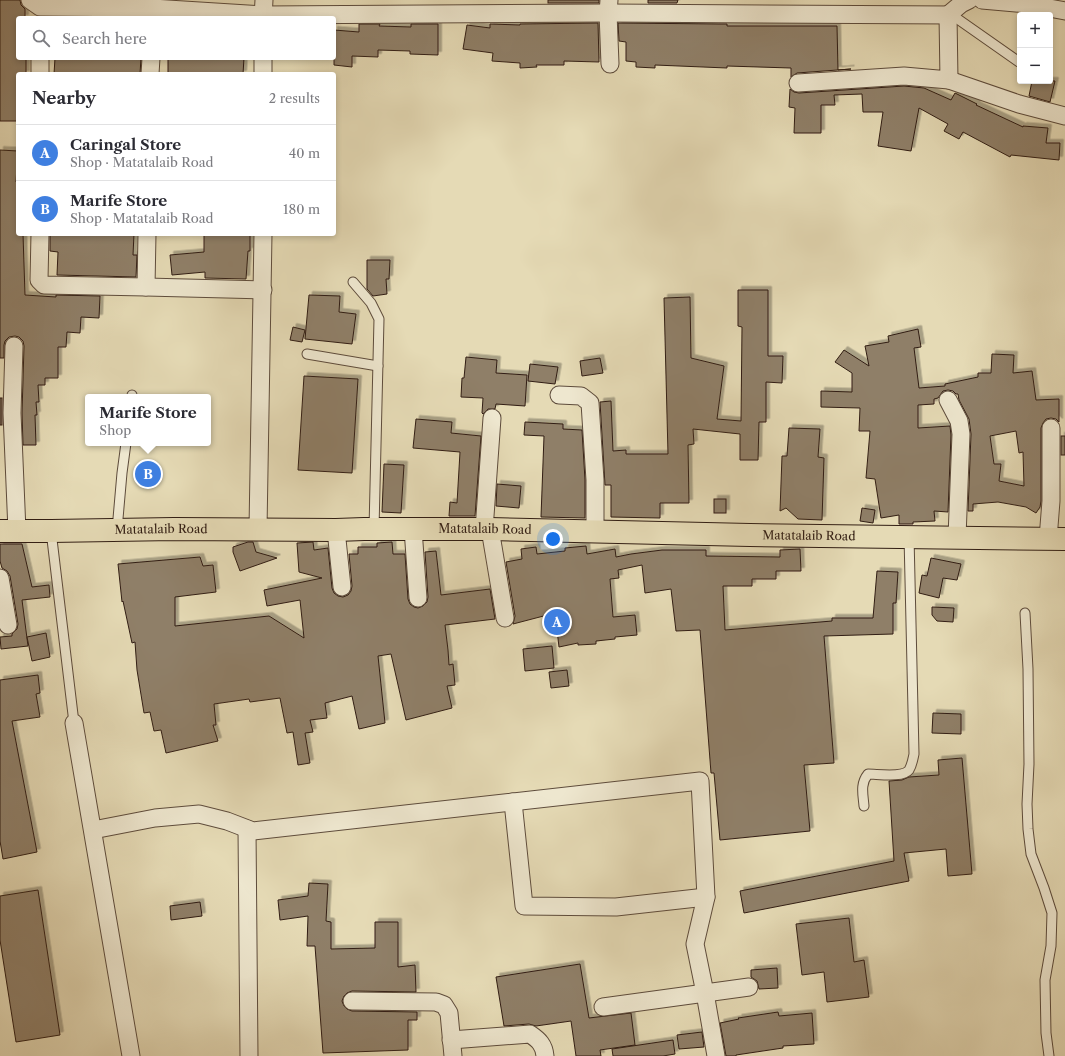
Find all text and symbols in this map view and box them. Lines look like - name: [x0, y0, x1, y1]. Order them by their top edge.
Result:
- map controls: [1017, 12, 1053, 84]
- button: +: [1017, 12, 1053, 48]
- search box: [16, 16, 336, 60]
- icon: search: [30, 27, 52, 49]
- text: Search here: [62, 29, 147, 48]
- button: −: [1017, 48, 1053, 84]
- text: Nearby: [32, 88, 96, 108]
- text: 2 results: [269, 90, 320, 106]
- text: Caringal Store: [70, 135, 181, 154]
- text: A: [40, 145, 50, 161]
- text: 40 m: [289, 145, 320, 161]
- text: Shop · Matatalaib Road: [70, 154, 213, 170]
- text: Marife Store: [70, 191, 167, 210]
- text: B: [40, 201, 50, 217]
- text: 180 m: [283, 201, 320, 217]
- text: Shop · Matatalaib Road: [70, 210, 213, 226]
- popup: [85, 394, 211, 446]
- text: Marife Store: [99, 403, 197, 422]
- text: Shop: [99, 422, 131, 438]
- pin: B: [135, 459, 161, 489]
- street label: Matatalaib Road: [114, 521, 208, 537]
- street label: Matatalaib Road: [438, 521, 532, 537]
- street label: Matatalaib Road: [762, 527, 856, 543]
- your location: [543, 529, 563, 549]
- pin: A: [544, 607, 570, 637]

